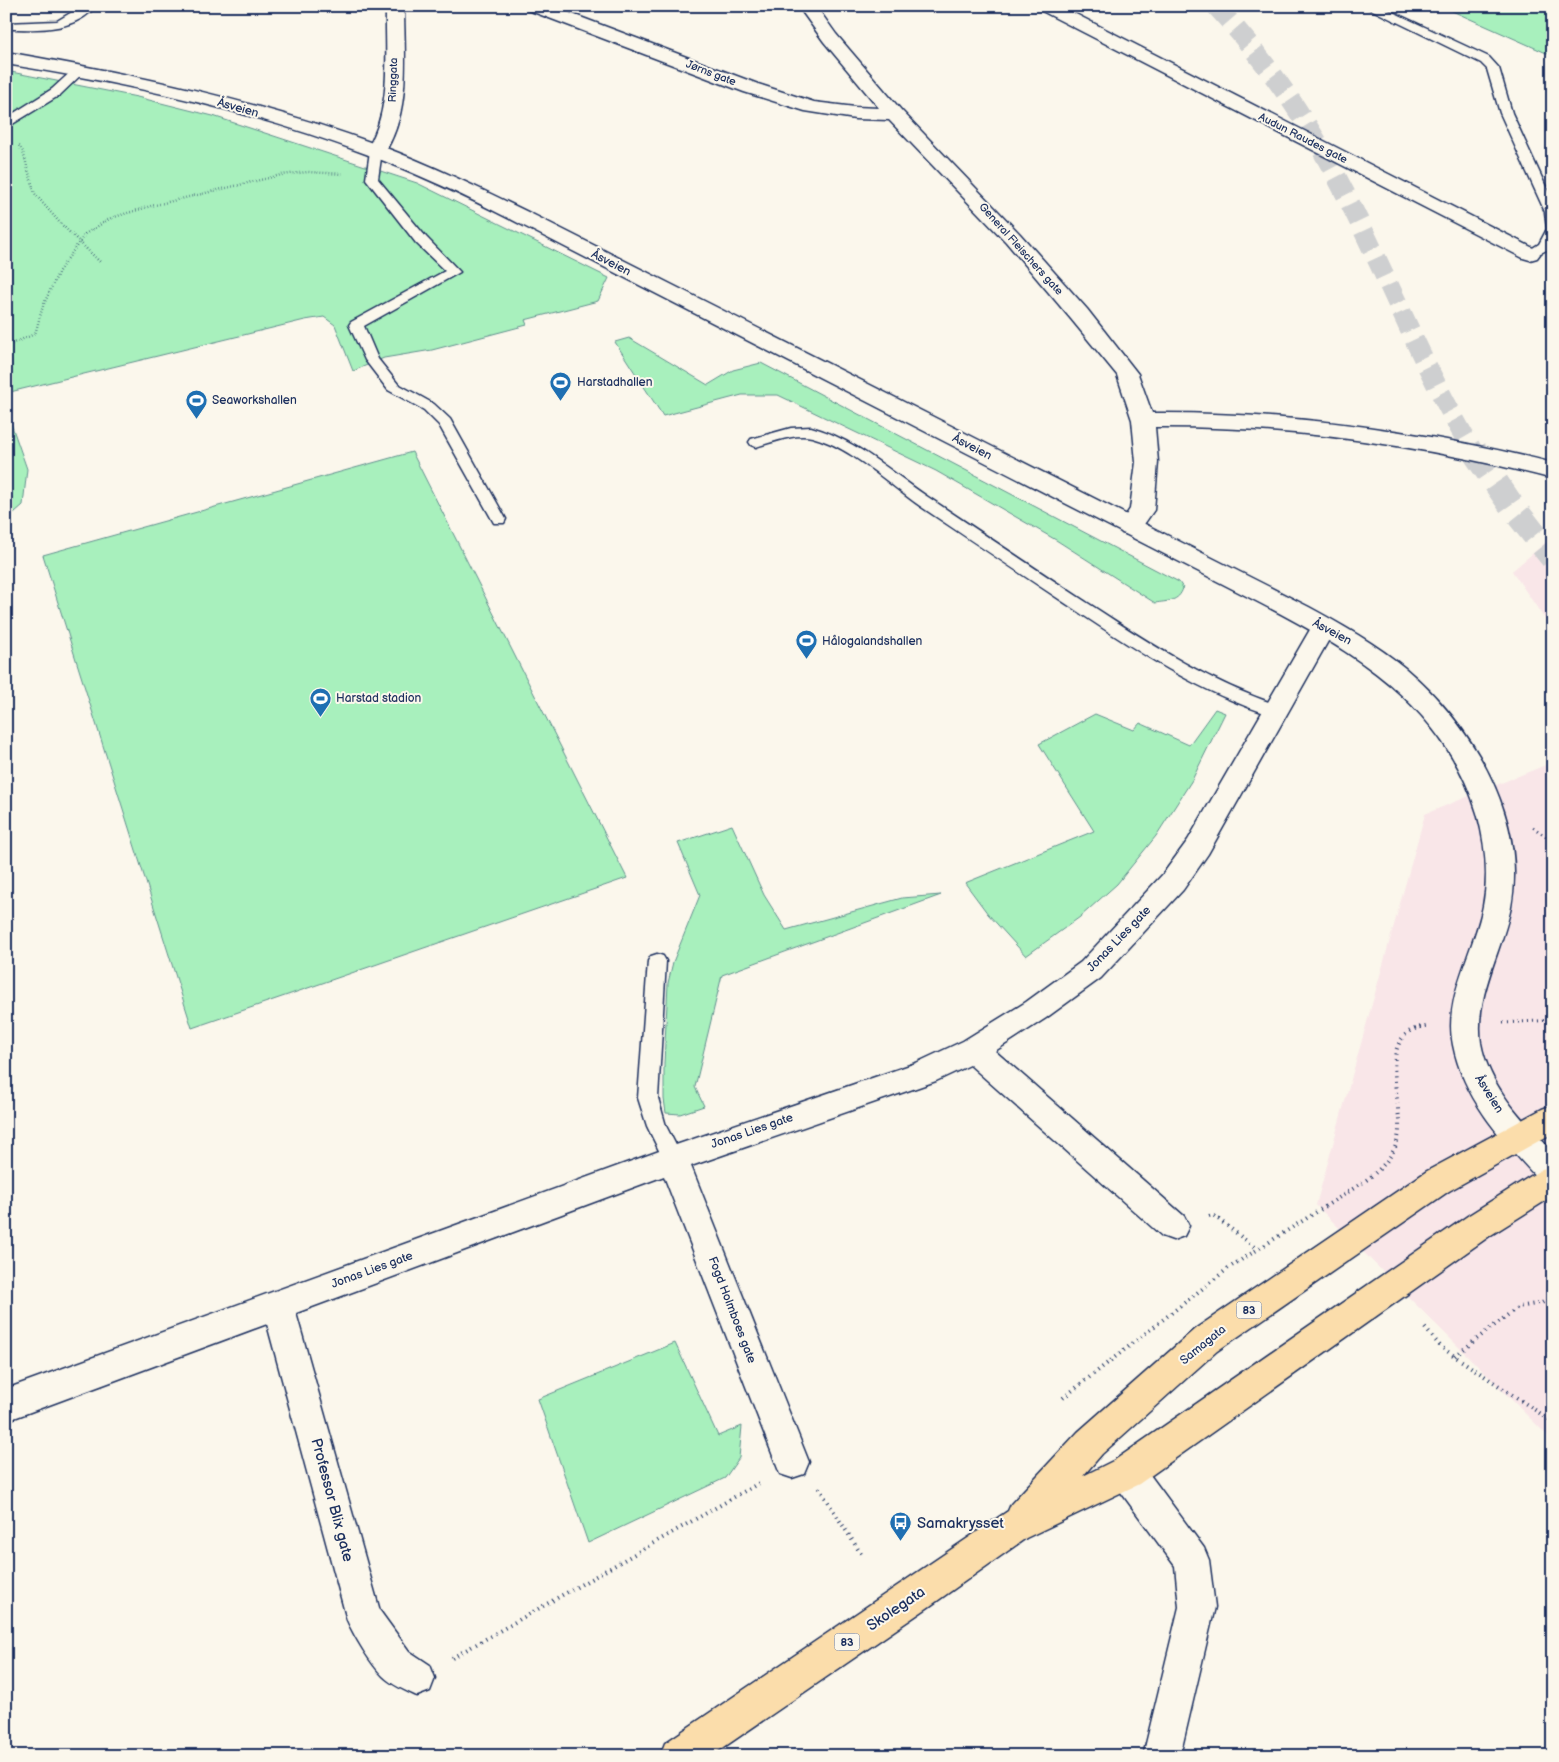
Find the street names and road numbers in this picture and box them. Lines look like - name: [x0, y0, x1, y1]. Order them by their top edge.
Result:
- street label: Ringgata: [386, 57, 400, 103]
- street label: Jørns gate: [684, 58, 738, 89]
- street label: Åsveien: [216, 94, 261, 121]
- street label: Audun Raudes gate: [1256, 110, 1350, 166]
- street label: General Fleischers gate: [976, 200, 1066, 298]
- street label: Åsveien: [589, 246, 634, 279]
- street label: Åsveien: [950, 430, 995, 463]
- street label: Åsveien: [1310, 615, 1355, 649]
- street label: Jonas Lies gate: [1084, 903, 1154, 975]
- street label: Åsveien: [1471, 1072, 1508, 1116]
- street label: Jonas Lies gate: [709, 1110, 795, 1152]
- street label: Jonas Lies gate: [329, 1248, 415, 1292]
- street label: Fogd Holmboes gate: [705, 1255, 759, 1365]
- road number: 83: [1236, 1302, 1262, 1318]
- street label: Samagata: [1177, 1322, 1229, 1368]
- street label: Professor Blix gate: [306, 1436, 358, 1564]
- street label: Skolegata: [863, 1582, 929, 1636]
- road number: 83: [834, 1634, 860, 1650]

